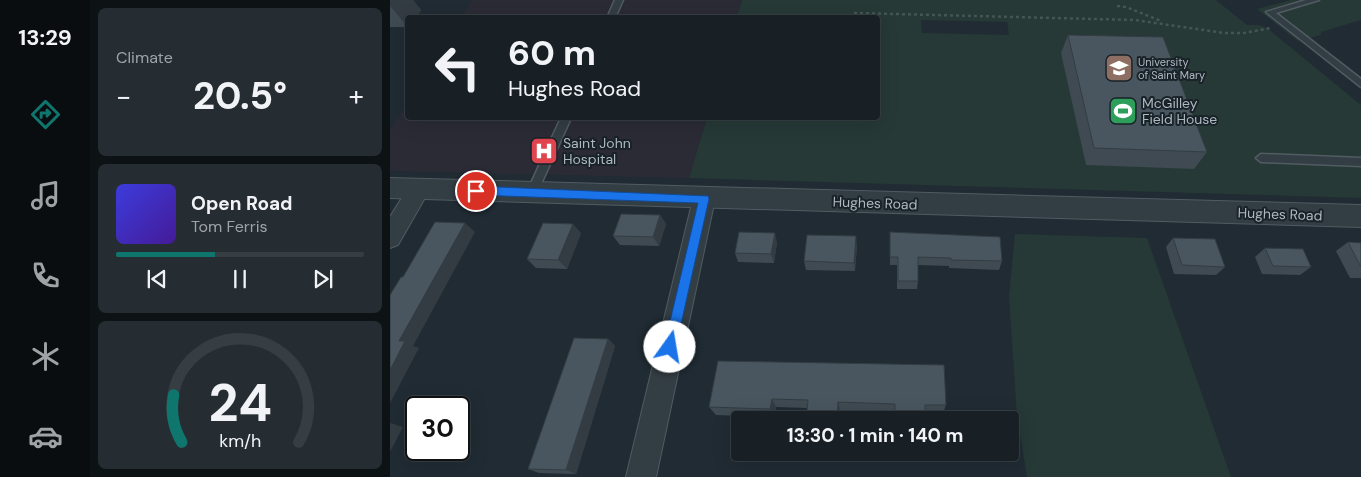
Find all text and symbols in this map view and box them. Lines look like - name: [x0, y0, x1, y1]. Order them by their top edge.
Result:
- text: 13:29: [18, 23, 72, 52]
- text: 60 m: [508, 30, 596, 76]
- icon: left: [425, 35, 490, 100]
- text: Climate: [116, 47, 173, 68]
- school or university icon: University of Saint Mary: [1104, 53, 1134, 83]
- place label: University of Saint Mary: [1138, 55, 1205, 82]
- text: 20.5°: [193, 71, 287, 121]
- text: Hughes Road: [508, 74, 641, 103]
- text: −: [116, 78, 131, 115]
- text: +: [349, 78, 364, 115]
- place label: McGilley Field House: [1142, 94, 1217, 128]
- sports icon: McGilley Field House: [1108, 96, 1138, 126]
- icon: directions: [28, 97, 63, 132]
- place label: Saint John Hospital: [563, 134, 631, 168]
- hospital icon: Saint John Hospital: [529, 136, 559, 166]
- pin: [455, 170, 497, 212]
- icon: arrive: [462, 177, 490, 205]
- icon: music: [28, 178, 63, 213]
- text: Open Road: [191, 191, 293, 216]
- street label: Hughes Road: [832, 193, 918, 213]
- street label: Hughes Road: [1237, 204, 1323, 224]
- text: Tom Ferris: [191, 216, 268, 237]
- icon: phone: [28, 258, 63, 293]
- icon: previous: [143, 265, 171, 293]
- icon: pause: [226, 265, 254, 293]
- icon: next: [309, 265, 337, 293]
- position arrow: [643, 320, 695, 372]
- icon: climate: [28, 339, 63, 374]
- text: 24: [208, 369, 272, 437]
- speed limit sign: 30: [405, 396, 470, 461]
- icon: car: [28, 419, 63, 454]
- text: 13:30 · 1 min · 140 m: [787, 423, 963, 448]
- text: km/h: [219, 429, 261, 453]

